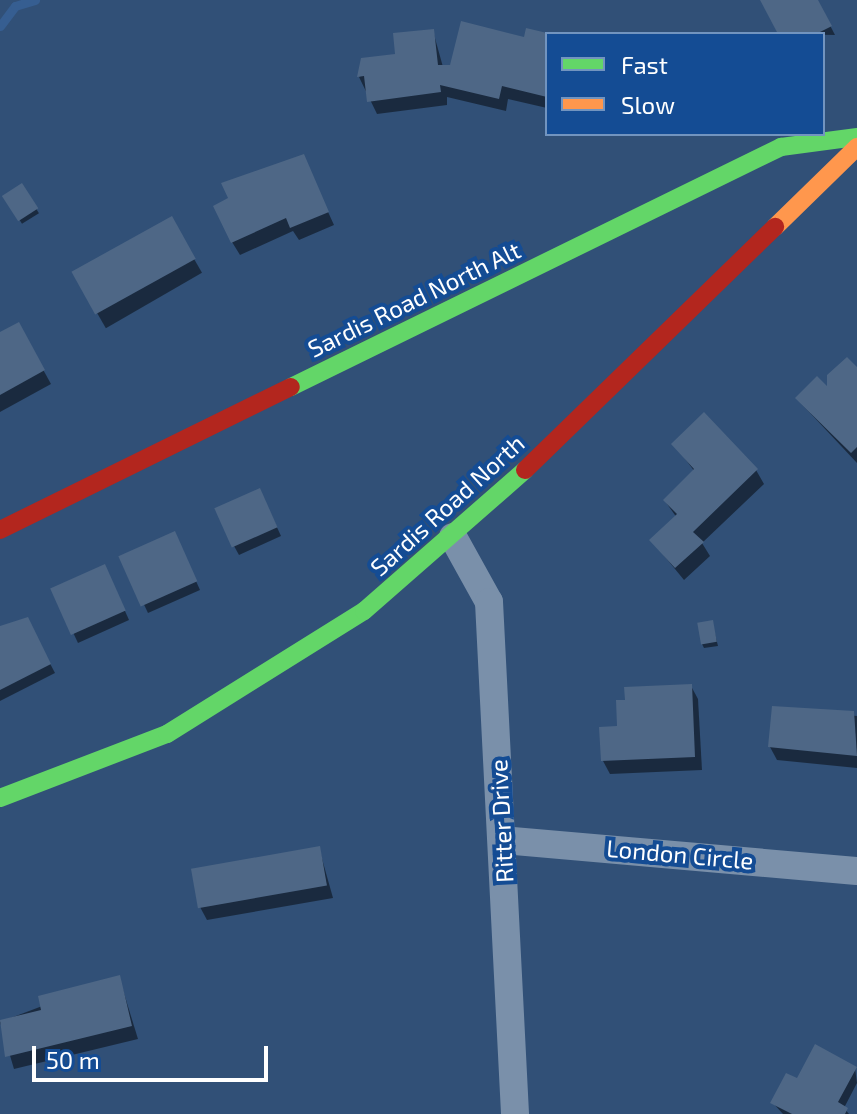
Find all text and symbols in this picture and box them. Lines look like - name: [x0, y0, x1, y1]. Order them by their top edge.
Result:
- legend: [545, 32, 825, 136]
- text: Fast: [621, 50, 668, 79]
- text: Slow: [621, 90, 675, 119]
- street label: Sardis Road North Alt: [303, 235, 525, 363]
- street label: Sardis Road North: [364, 428, 530, 582]
- street label: Ritter Drive: [483, 758, 519, 884]
- street label: London Circle: [605, 833, 755, 875]
- scale bar: [36, 1030, 272, 1080]
- text: 50 m: [46, 1045, 100, 1074]

